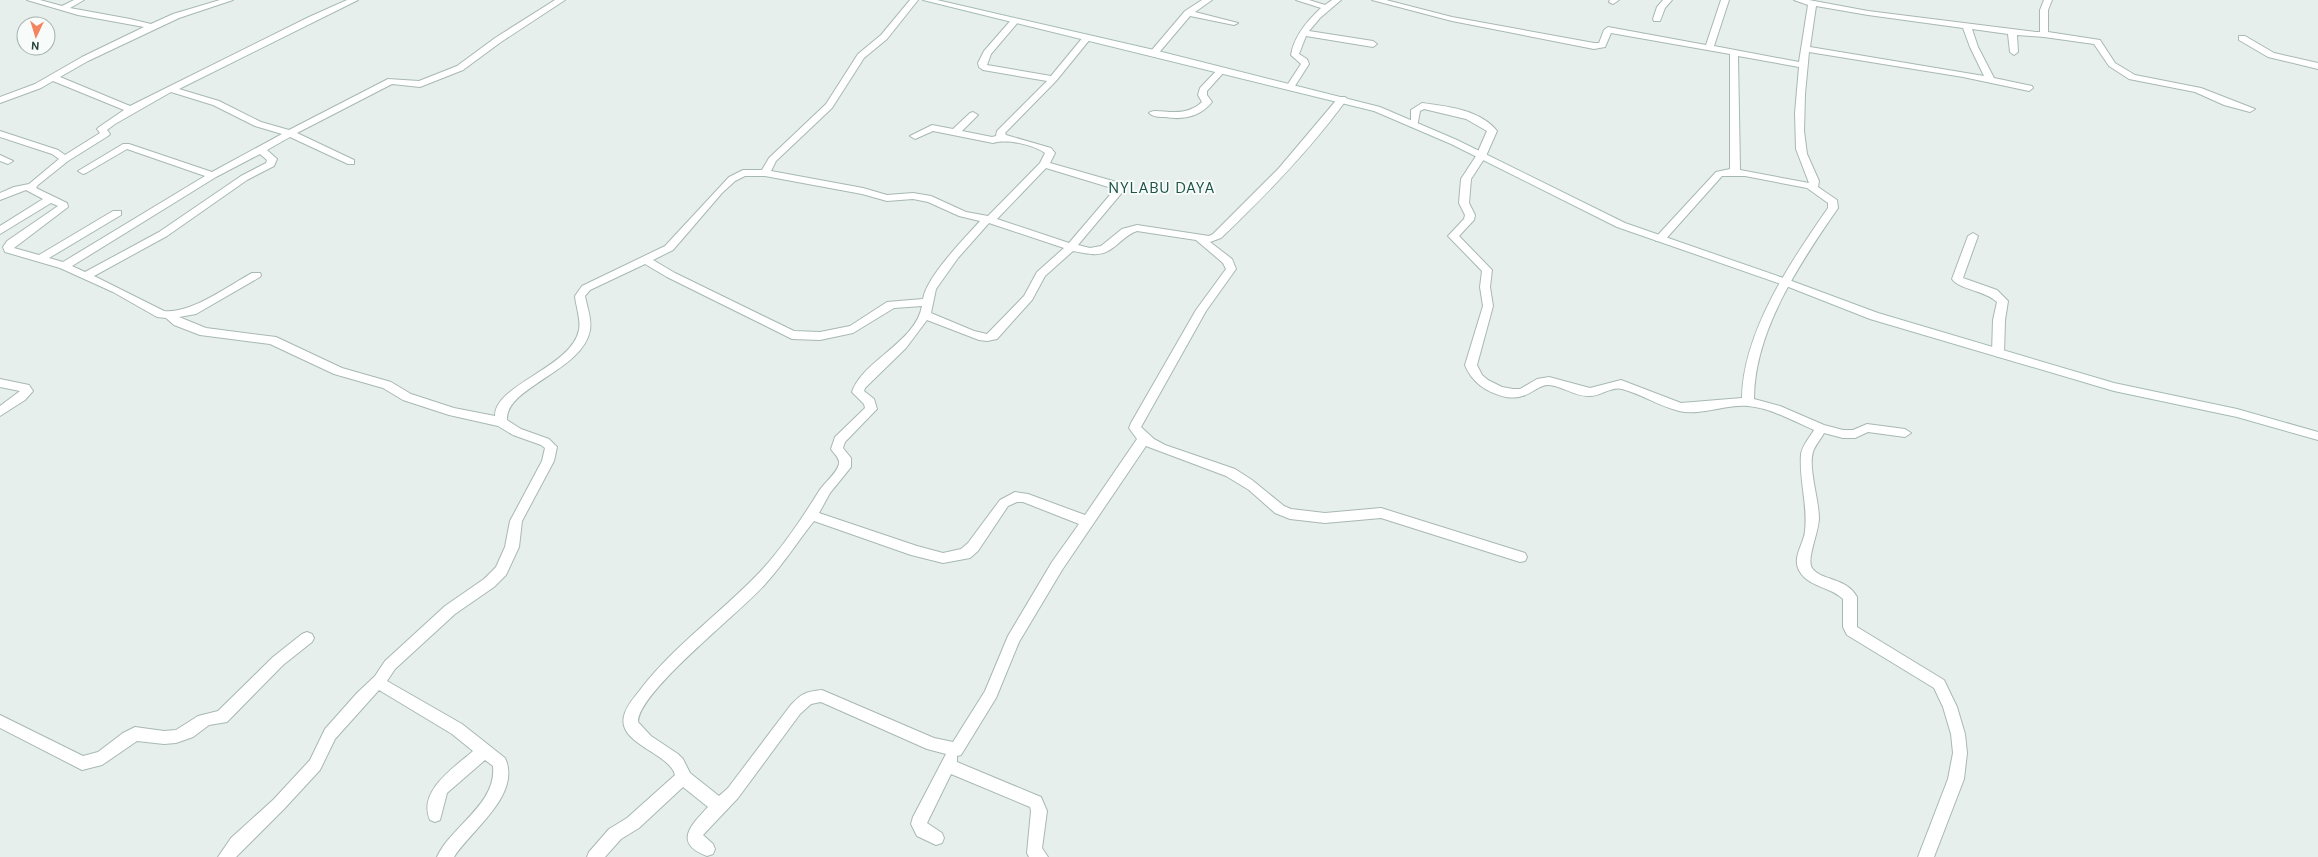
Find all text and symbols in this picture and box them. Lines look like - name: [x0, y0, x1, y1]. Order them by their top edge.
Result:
- north arrow: [16, 16, 56, 56]
- text: N: [31, 39, 40, 53]
- district label: NYLABU DAYA: [1109, 178, 1215, 198]

